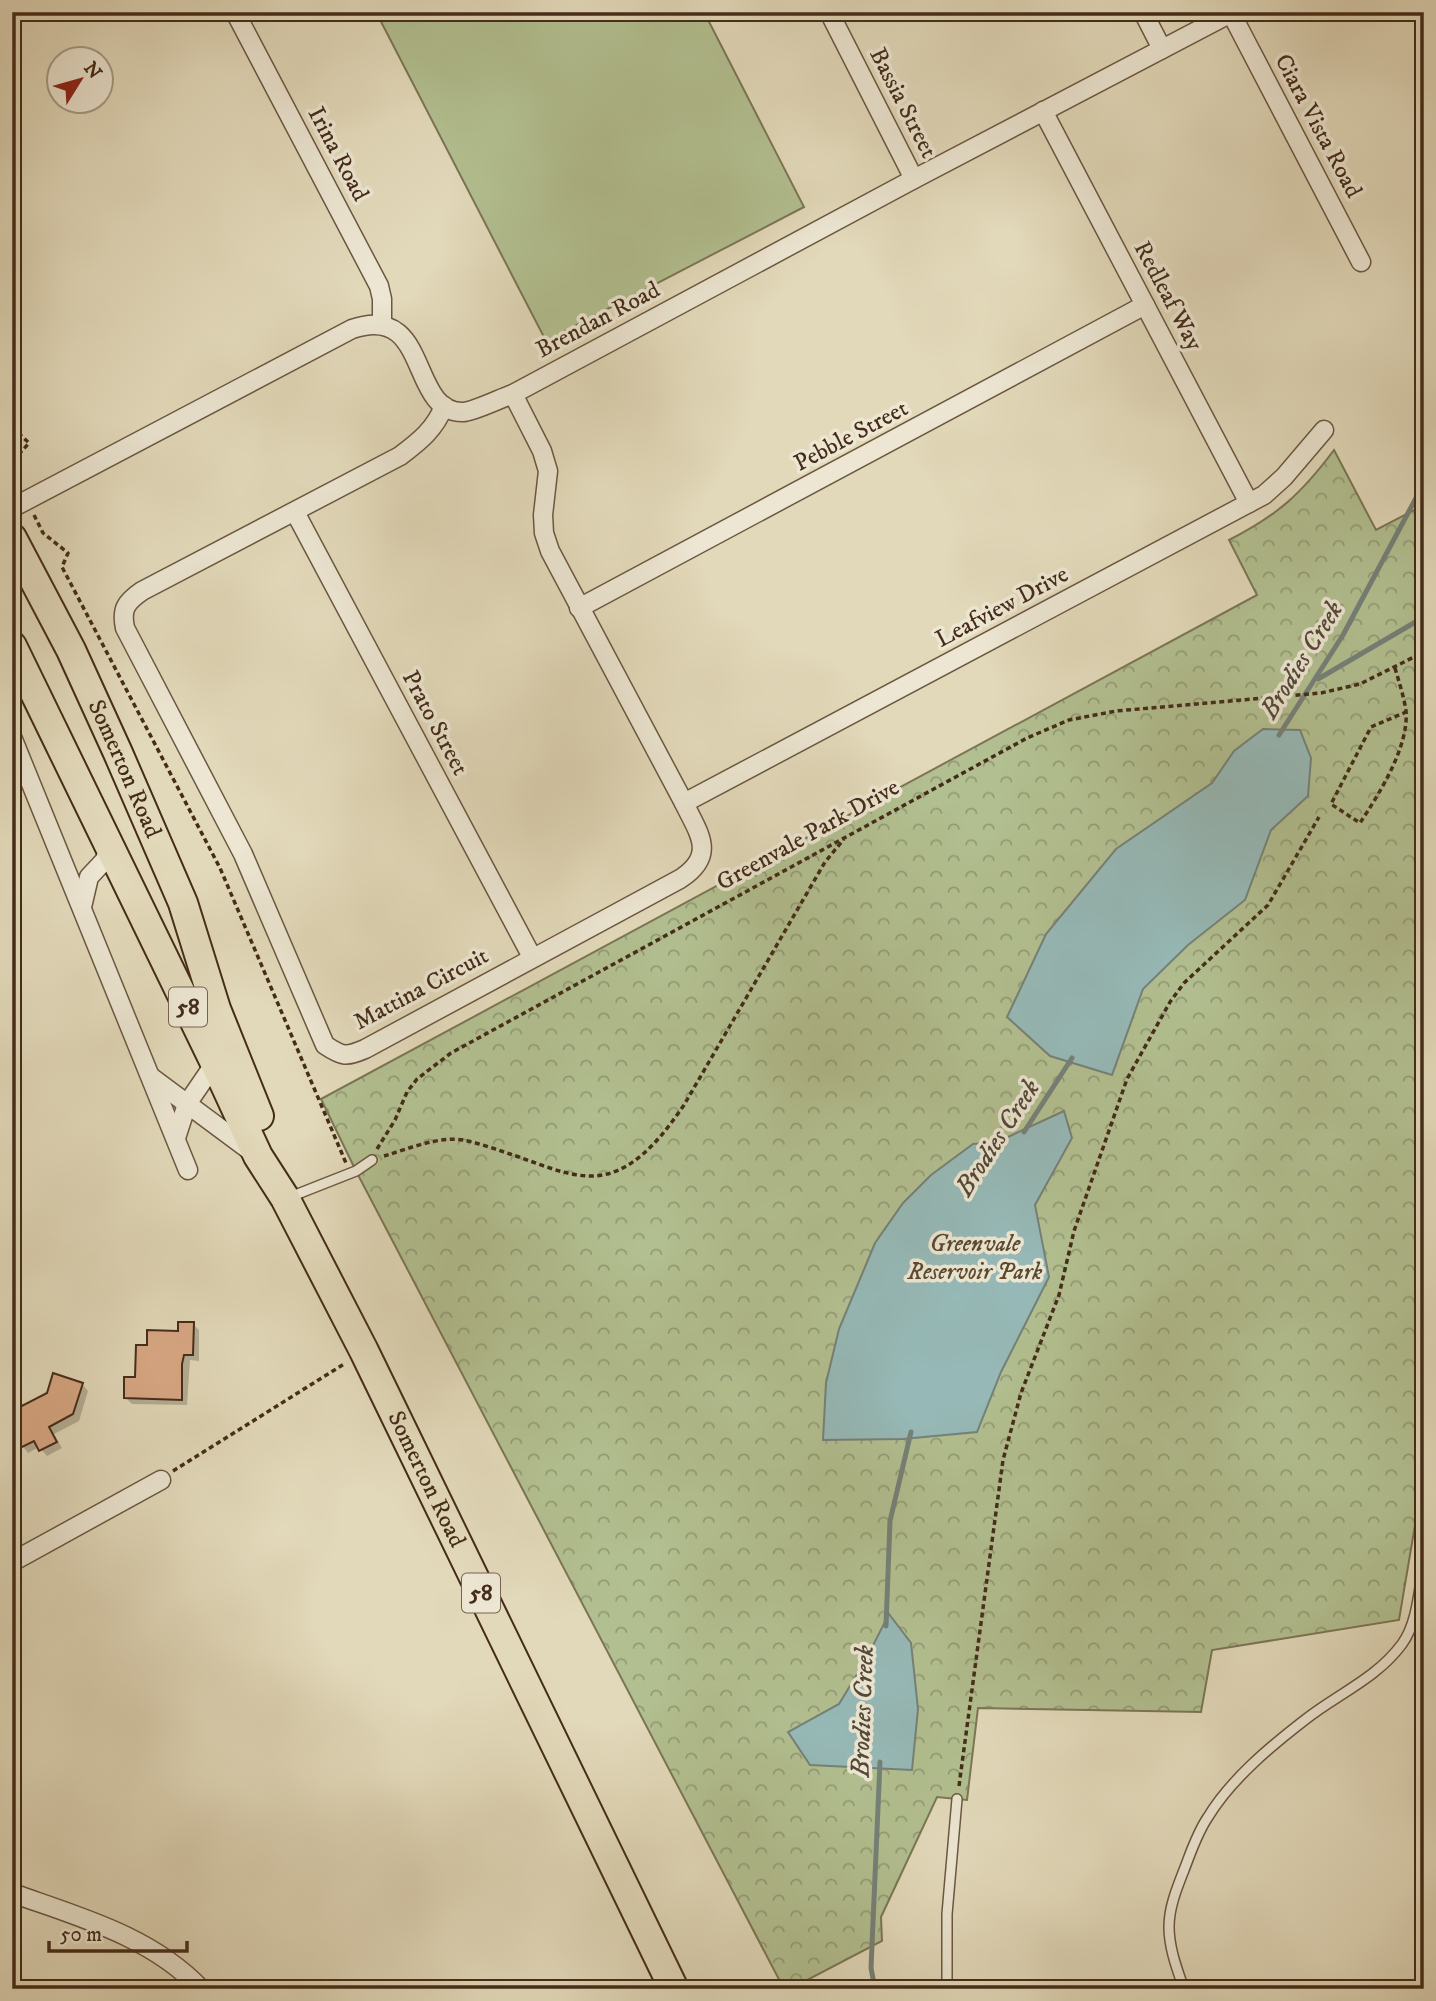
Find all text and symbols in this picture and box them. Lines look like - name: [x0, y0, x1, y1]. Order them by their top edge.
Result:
- street label: Bassia Street: [862, 43, 944, 163]
- north arrow: [46, 46, 116, 116]
- street label: Ciara Vista Road: [1268, 49, 1368, 203]
- text: N: [78, 58, 106, 84]
- street label: Irina Road: [301, 102, 375, 206]
- street label: Redleaf Way: [1127, 236, 1210, 356]
- street label: Brendan Road: [531, 275, 665, 365]
- street label: Pebble Street: [789, 393, 913, 479]
- street label: Leafview Drive: [931, 559, 1074, 655]
- water label: Brodies Creek: [1252, 595, 1351, 726]
- street label: Prato Street: [395, 665, 475, 781]
- street label: Somerton Road: [81, 695, 168, 843]
- street label: Greenvale Park Drive: [711, 772, 905, 898]
- street label: Mattina Circuit: [349, 941, 494, 1037]
- road number: 58: [169, 988, 207, 1026]
- water label: Brodies Creek: [948, 1074, 1048, 1203]
- park label: Greenvale Reservoir Park: [907, 1229, 1042, 1287]
- street label: Somerton Road: [381, 1406, 472, 1552]
- road number: 58: [462, 1574, 500, 1612]
- water label: Brodies Creek: [844, 1644, 882, 1779]
- scale bar: [49, 1910, 187, 1954]
- text: 50 m: [60, 1922, 102, 1948]

